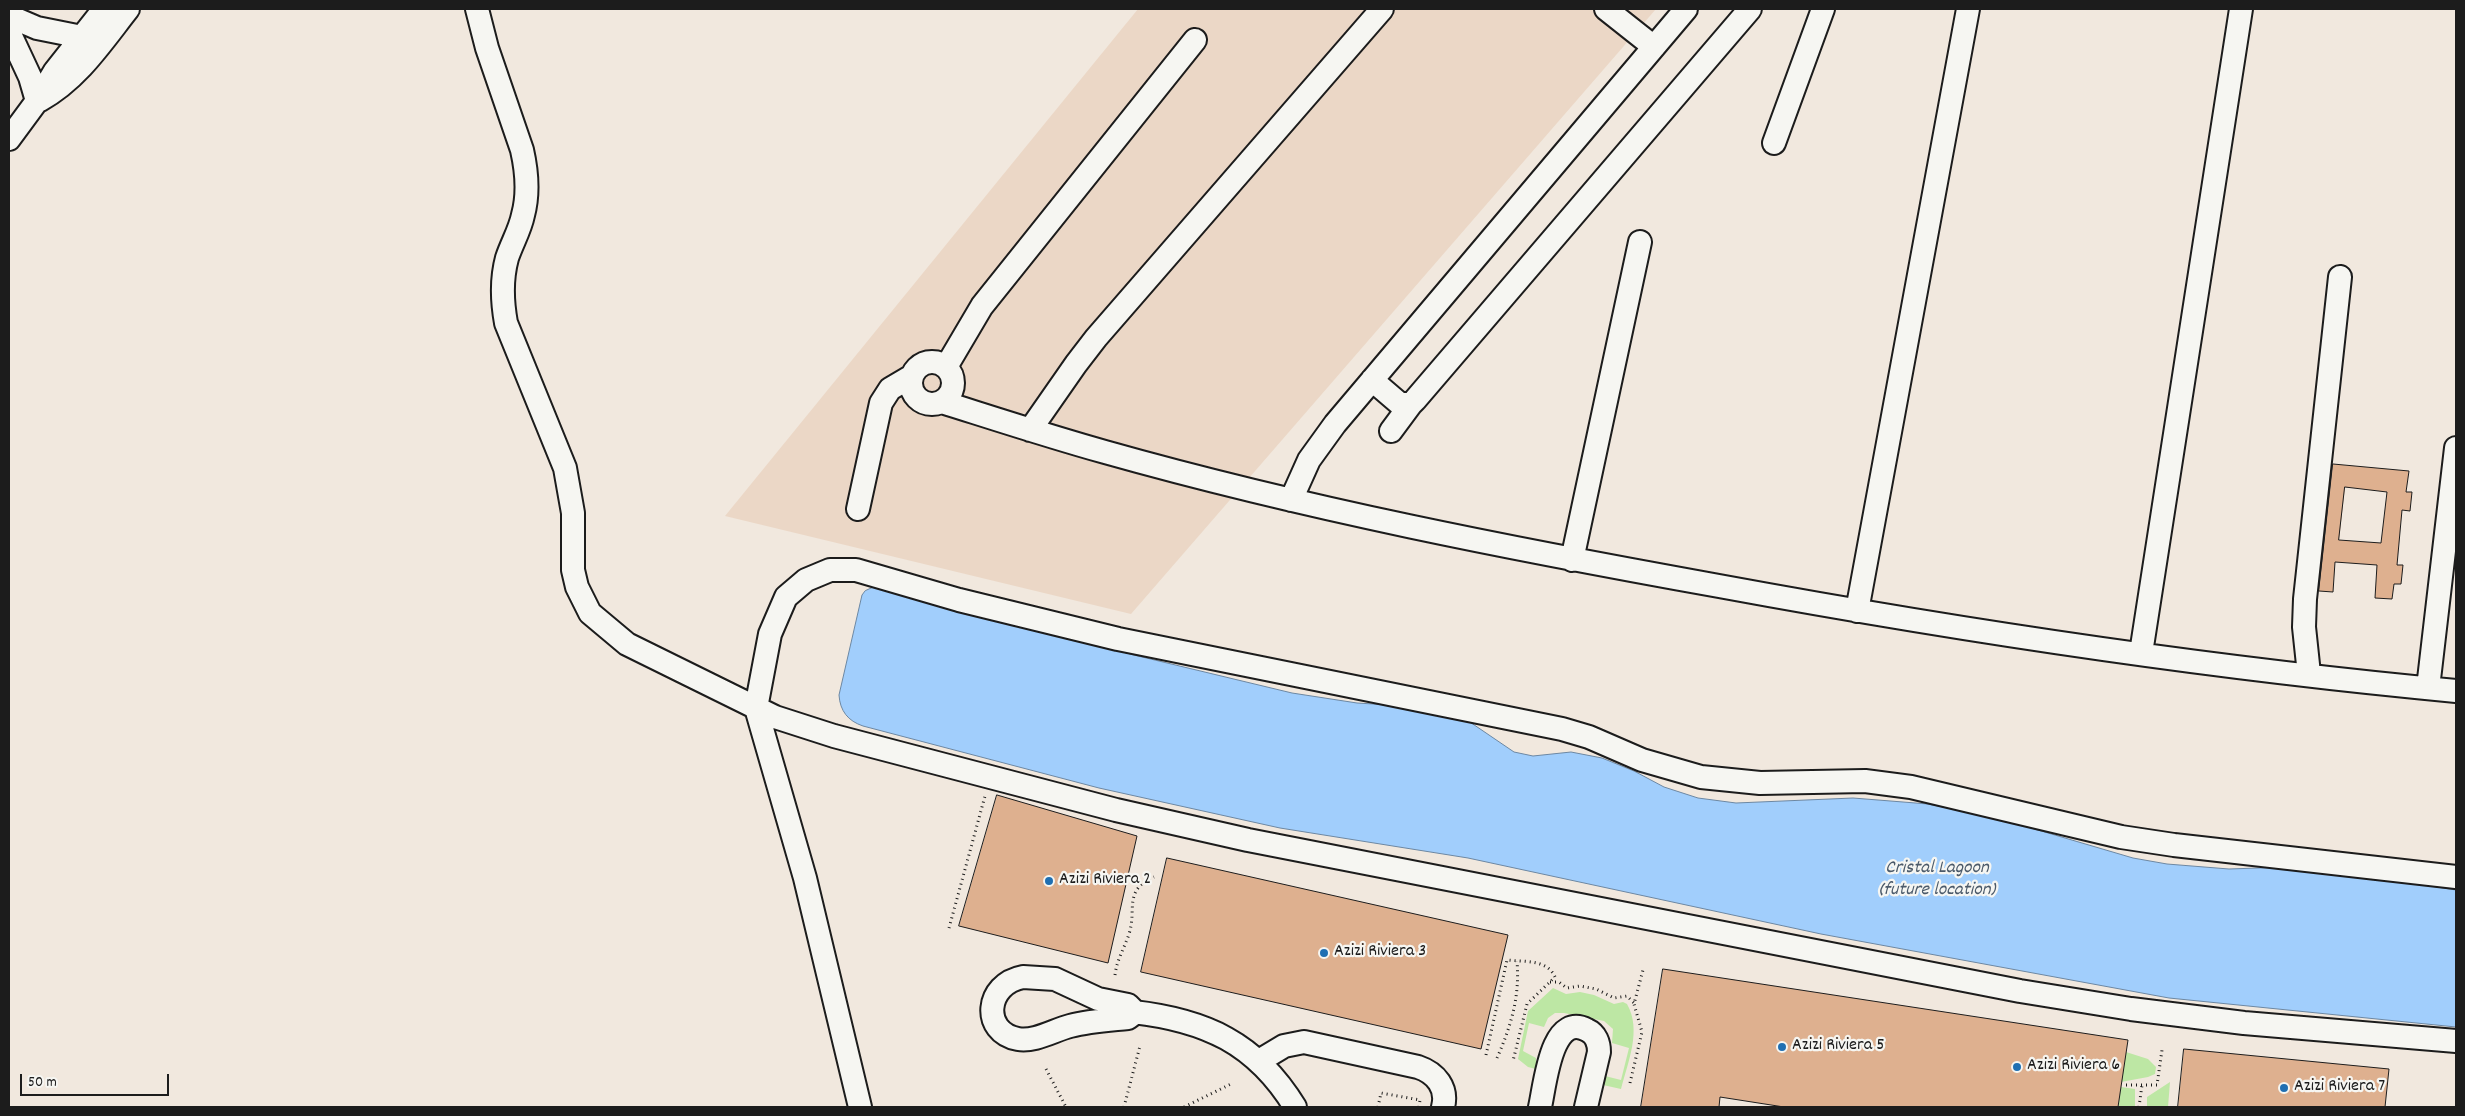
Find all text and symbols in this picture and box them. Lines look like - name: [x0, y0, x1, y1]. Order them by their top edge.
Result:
- water label: Cristal Lagoon (future location): [1879, 858, 1995, 902]
- place label: Azizi Riviera 2: [1059, 870, 1151, 892]
- marker: Azizi Riviera 2: [1043, 875, 1055, 887]
- place label: Azizi Riviera 3: [1334, 942, 1426, 964]
- marker: Azizi Riviera 3: [1318, 947, 1330, 959]
- place label: Azizi Riviera 5: [1792, 1036, 1885, 1058]
- marker: Azizi Riviera 5: [1776, 1041, 1788, 1053]
- place label: Azizi Riviera 6: [2027, 1056, 2120, 1078]
- marker: Azizi Riviera 6: [2011, 1061, 2023, 1073]
- scale bar: [22, 1064, 171, 1096]
- text: 50 m: [28, 1072, 57, 1094]
- place label: Azizi Riviera 7: [2294, 1077, 2385, 1099]
- marker: Azizi Riviera 7: [2278, 1082, 2290, 1094]

